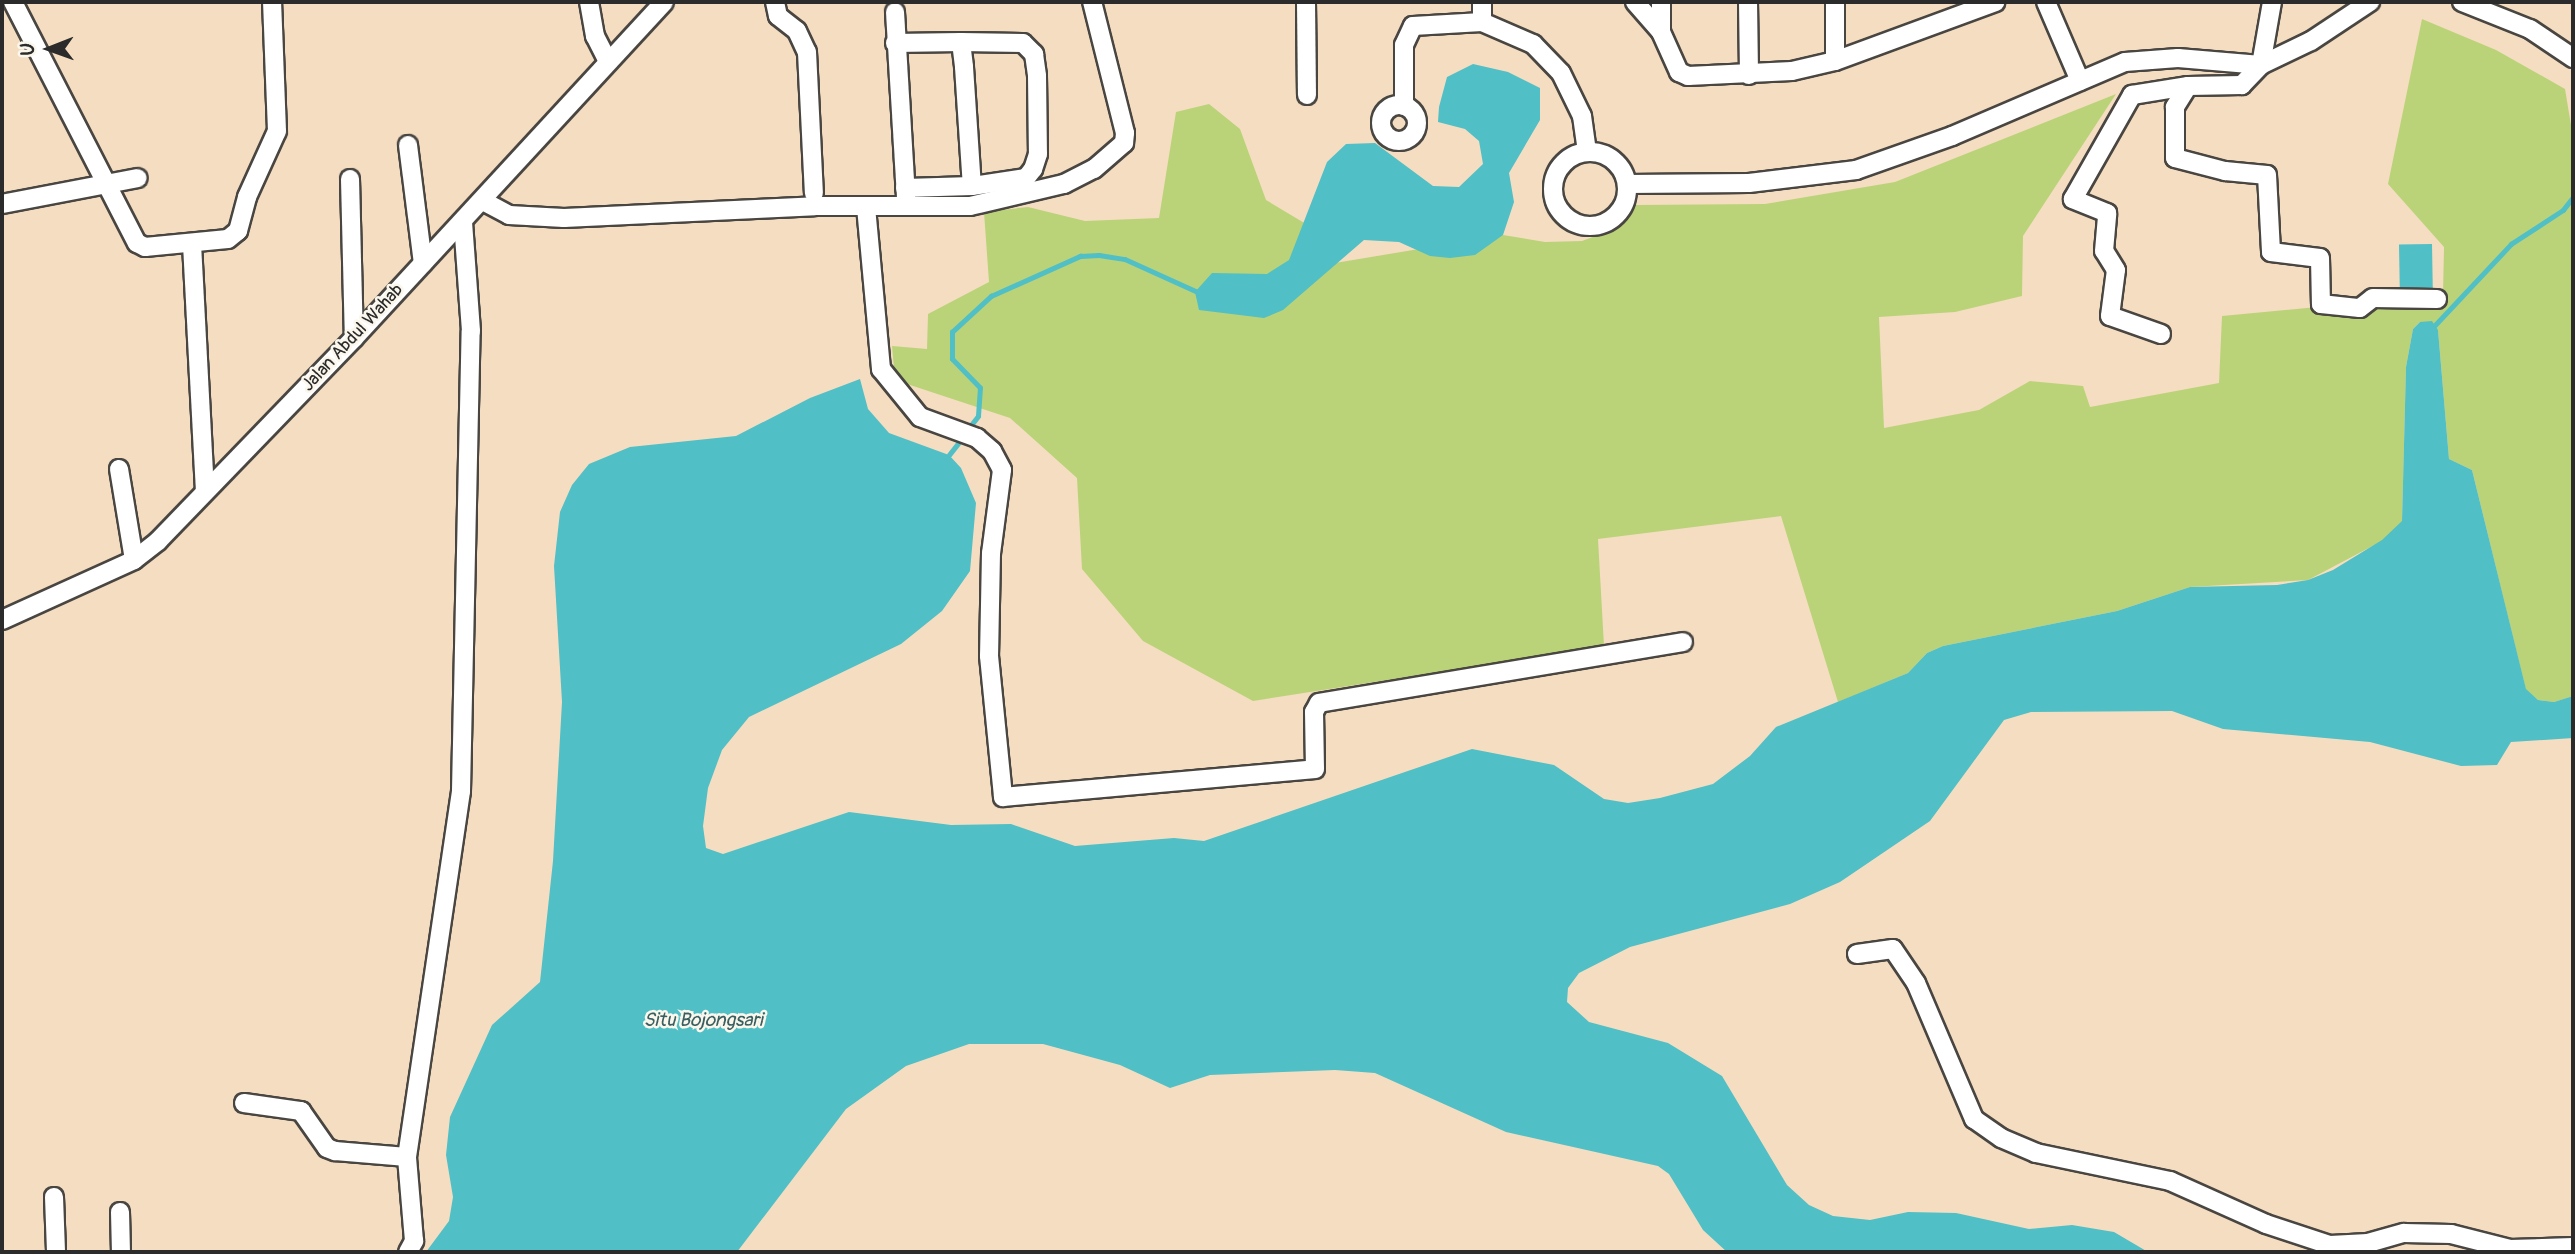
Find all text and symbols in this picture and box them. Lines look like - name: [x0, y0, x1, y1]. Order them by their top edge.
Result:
- north arrow: [14, 14, 84, 84]
- text: U: [16, 43, 40, 56]
- street label: Jalan Abdul Wahab: [298, 280, 408, 396]
- water label: Situ Bojongsari: [644, 1010, 762, 1032]

